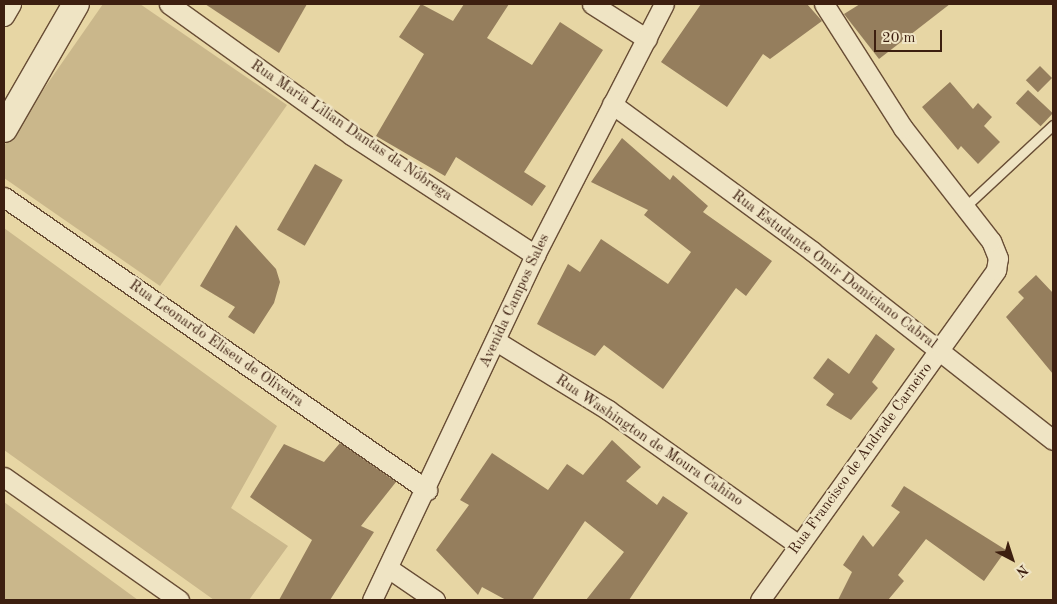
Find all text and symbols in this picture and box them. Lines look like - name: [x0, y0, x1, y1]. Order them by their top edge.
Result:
- scale bar: [877, 20, 944, 52]
- text: 20 m: [882, 31, 916, 46]
- street label: Rua Maria Lilian Dantas da Nóbrega: [247, 57, 455, 205]
- street label: Rua Estudante Omir Domiciano Cabral: [728, 187, 940, 353]
- street label: Avenida Campos Sales: [476, 231, 554, 371]
- street label: Rua Leonardo Eliseu de Oliveira: [125, 277, 307, 411]
- street label: Rua Francisco de Andrade Carneiro: [785, 360, 937, 558]
- street label: Rua Washington de Moura Cahino: [552, 371, 746, 511]
- north arrow: [987, 534, 1037, 584]
- text: N: [1013, 562, 1030, 579]

